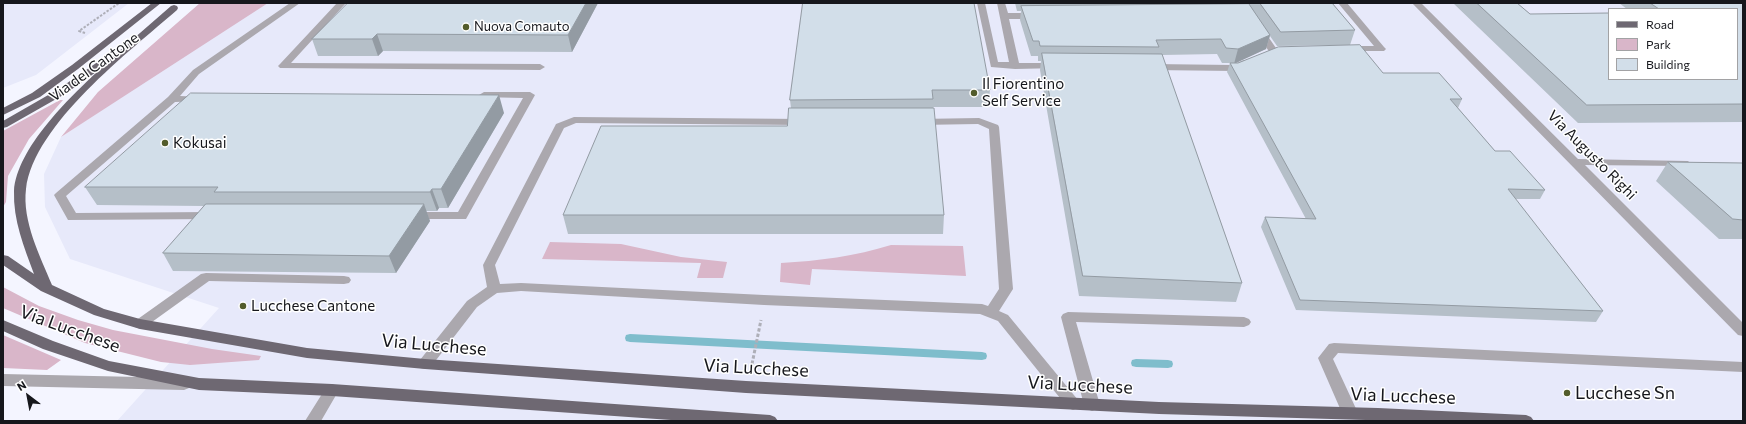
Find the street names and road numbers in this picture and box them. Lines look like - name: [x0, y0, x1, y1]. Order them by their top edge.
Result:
- street label: Via del Cantone: [46, 28, 142, 106]
- street label: Via Augusto Righi: [1544, 107, 1640, 203]
- street label: Via Lucchese: [17, 301, 123, 357]
- street label: Via Lucchese: [381, 330, 487, 360]
- street label: Via Lucchese: [703, 354, 809, 382]
- street label: Via Lucchese: [1027, 371, 1133, 399]
- street label: Via Lucchese: [1350, 383, 1456, 409]

